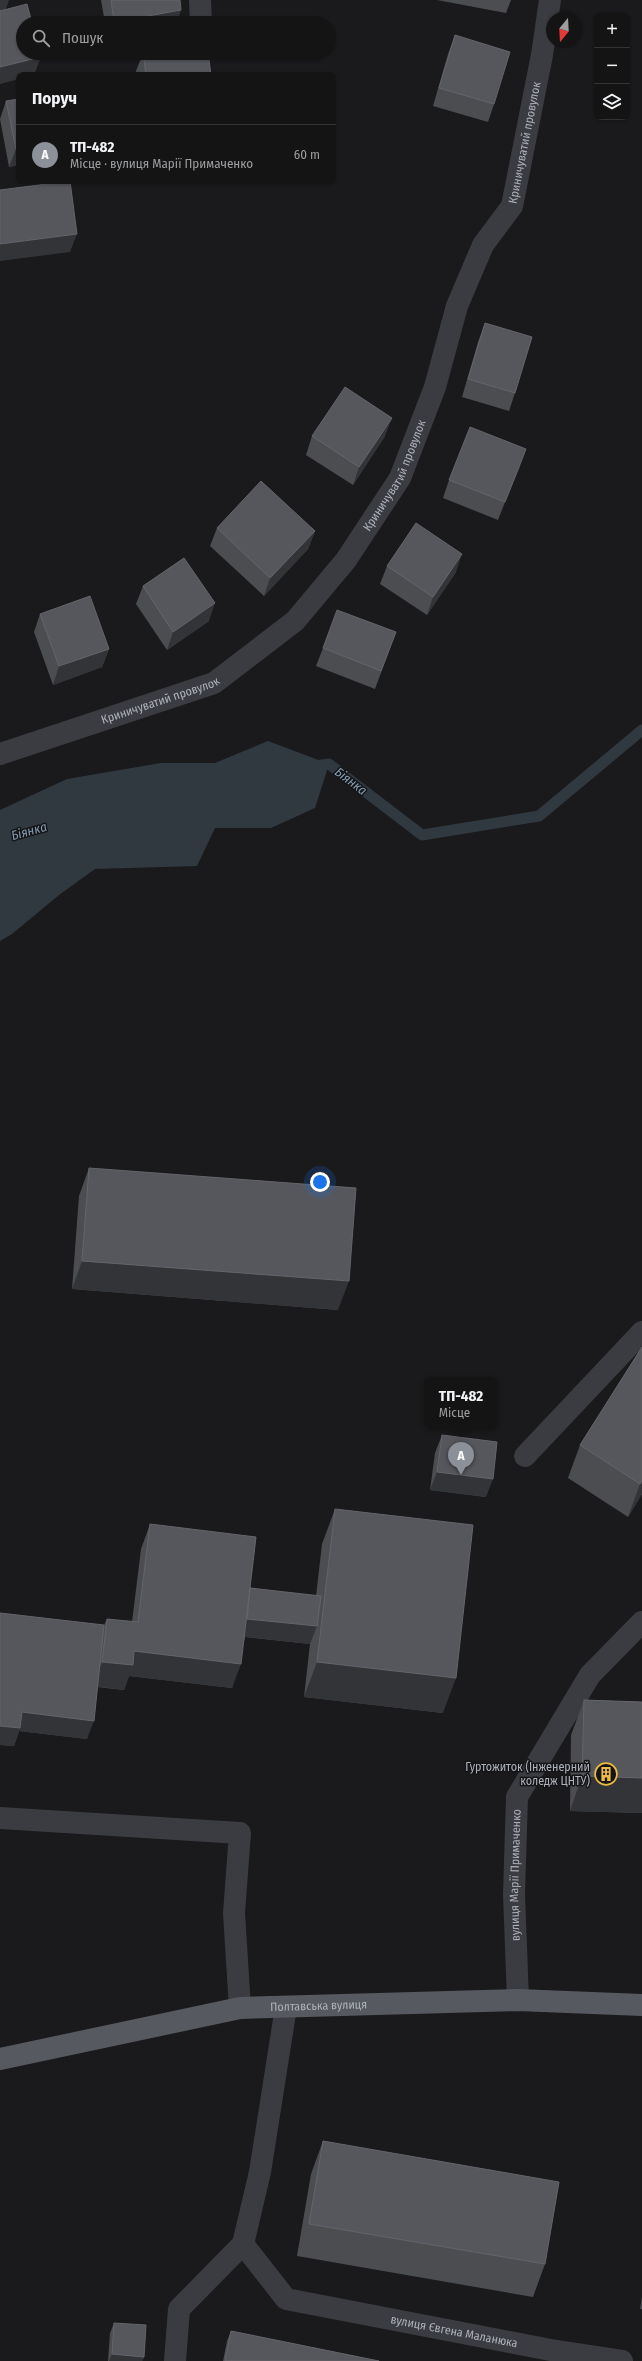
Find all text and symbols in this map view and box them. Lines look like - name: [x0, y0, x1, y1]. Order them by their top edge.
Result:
- north arrow: [546, 12, 582, 48]
- map controls: [594, 12, 630, 120]
- button: +: [594, 12, 630, 48]
- search box: [16, 16, 336, 60]
- icon: search: [30, 27, 52, 49]
- text: Пошук: [62, 29, 103, 47]
- button: −: [594, 48, 630, 84]
- street label: Криничуватий провулок: [506, 80, 544, 205]
- button: layers: [594, 84, 630, 120]
- text: Поруч: [32, 88, 77, 109]
- text: ТП-482: [70, 138, 114, 156]
- text: A: [41, 147, 49, 162]
- text: 60 m: [294, 147, 320, 162]
- text: Місце · вулиця Марії Примаченко: [70, 156, 253, 171]
- street label: Криничуватий провулок: [360, 417, 429, 534]
- street label: Криничуватий провулок: [99, 674, 223, 727]
- water label: Біянка: [332, 764, 370, 798]
- water label: Біянка: [10, 819, 49, 843]
- your location: [310, 1172, 330, 1192]
- popup: [424, 1377, 498, 1429]
- text: ТП-482: [439, 1387, 483, 1405]
- text: Місце: [439, 1405, 470, 1420]
- pin: A: [448, 1442, 474, 1475]
- place label: Гуртожиток (Інженерний коледж ЦНТУ): [465, 1760, 590, 1788]
- building icon: Гуртожиток (Інженерний коледж ЦНТУ): [593, 1761, 619, 1787]
- street label: вулиця Марії Примаченко: [507, 1809, 524, 1941]
- street label: Полтавська вулиця: [270, 1997, 367, 2014]
- street label: вулиця Євгена Маланюка: [389, 2312, 519, 2350]

